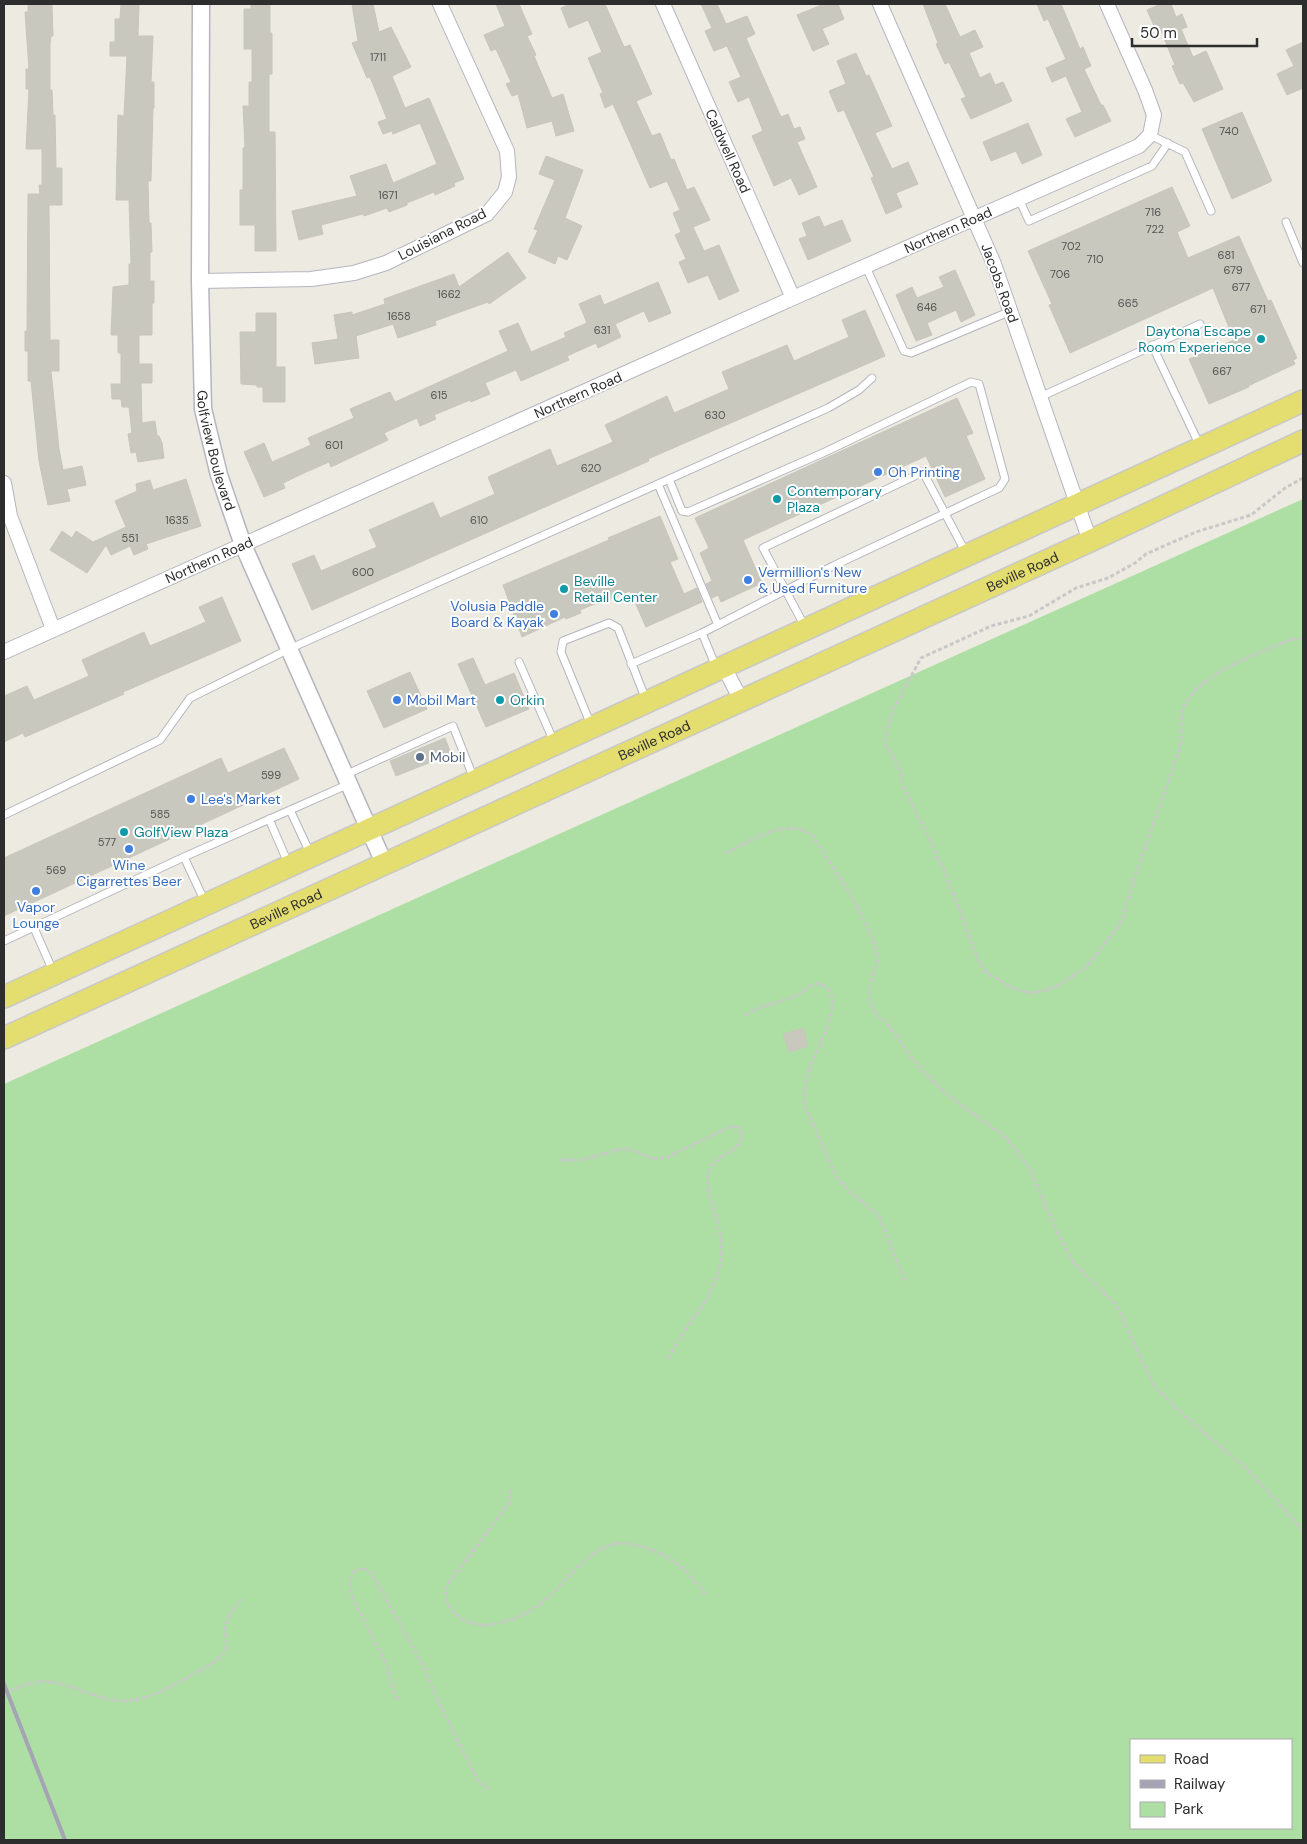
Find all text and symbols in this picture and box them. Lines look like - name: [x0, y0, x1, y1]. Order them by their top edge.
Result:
- scale bar: [1132, 15, 1257, 47]
- text: 50 m: [1140, 23, 1177, 43]
- house number: 1711: [370, 50, 386, 64]
- street label: Caldwell Road: [701, 106, 755, 196]
- house number: 740: [1219, 124, 1239, 138]
- house number: 1671: [378, 188, 398, 202]
- street label: Northern Road: [901, 203, 995, 257]
- street label: Louisiana Road: [395, 204, 489, 264]
- house number: 716: [1145, 205, 1161, 219]
- house number: 722: [1146, 222, 1164, 236]
- house number: 702: [1061, 239, 1081, 253]
- street label: Jacobs Road: [977, 241, 1023, 325]
- house number: 681: [1218, 248, 1234, 262]
- house number: 710: [1087, 252, 1103, 266]
- house number: 679: [1223, 263, 1243, 277]
- house number: 706: [1050, 267, 1070, 281]
- house number: 677: [1232, 280, 1250, 294]
- house number: 1662: [437, 287, 461, 301]
- house number: 665: [1118, 296, 1138, 310]
- house number: 646: [917, 300, 937, 314]
- house number: 671: [1250, 302, 1266, 316]
- house number: 1658: [387, 309, 411, 323]
- place label: Daytona Escape Room Experience: [1138, 322, 1251, 356]
- house number: 631: [594, 323, 610, 337]
- marker: Daytona Escape Room Experience: [1255, 333, 1267, 345]
- house number: 667: [1212, 364, 1232, 378]
- street label: Northern Road: [531, 368, 625, 422]
- house number: 615: [430, 388, 448, 402]
- street label: Golfview Boulevard: [194, 390, 239, 513]
- house number: 630: [705, 408, 725, 422]
- house number: 601: [325, 438, 343, 452]
- house number: 620: [581, 461, 601, 475]
- place label: Oh Printing: [888, 463, 960, 481]
- marker: Oh Printing: [872, 466, 884, 478]
- place label: Contemporary Plaza: [787, 482, 882, 516]
- marker: Contemporary Plaza: [771, 493, 783, 505]
- house number: 1635: [165, 513, 189, 527]
- house number: 610: [470, 513, 488, 527]
- house number: 551: [122, 531, 138, 545]
- street label: Northern Road: [162, 533, 256, 587]
- street label: Beville Road: [983, 548, 1061, 596]
- place label: Vermillion's New & Used Furniture: [758, 563, 867, 597]
- house number: 600: [352, 565, 374, 579]
- place label: Beville Retail Center: [574, 572, 657, 606]
- marker: Vermillion's New & Used Furniture: [742, 574, 754, 586]
- marker: Beville Retail Center: [558, 583, 570, 595]
- place label: Volusia Paddle Board & Kayak: [450, 597, 544, 631]
- marker: Volusia Paddle Board & Kayak: [548, 608, 560, 620]
- place label: Mobil Mart: [407, 691, 476, 709]
- place label: Orkin: [510, 691, 544, 709]
- marker: Mobil Mart: [391, 694, 403, 706]
- marker: Orkin: [494, 694, 506, 706]
- street label: Beville Road: [615, 716, 693, 765]
- place label: Mobil: [430, 748, 465, 766]
- marker: Mobil: [414, 751, 426, 763]
- house number: 599: [261, 768, 281, 782]
- place label: Lee's Market: [201, 790, 281, 808]
- marker: Lee's Market: [185, 793, 197, 805]
- house number: 585: [150, 807, 170, 821]
- place label: GolfView Plaza: [134, 823, 229, 841]
- marker: GolfView Plaza: [118, 826, 130, 838]
- house number: 577: [98, 835, 116, 849]
- marker: Wine Cigarrettes Beer: [123, 843, 135, 855]
- place label: Wine Cigarrettes Beer: [76, 856, 182, 890]
- house number: 569: [46, 863, 66, 877]
- marker: Vapor Lounge: [30, 885, 42, 897]
- street label: Beville Road: [247, 885, 325, 933]
- place label: Vapor Lounge: [13, 898, 60, 932]
- legend: [1130, 1739, 1292, 1829]
- text: Road: [1174, 1749, 1209, 1769]
- text: Railway: [1174, 1774, 1226, 1794]
- text: Park: [1174, 1799, 1204, 1819]

